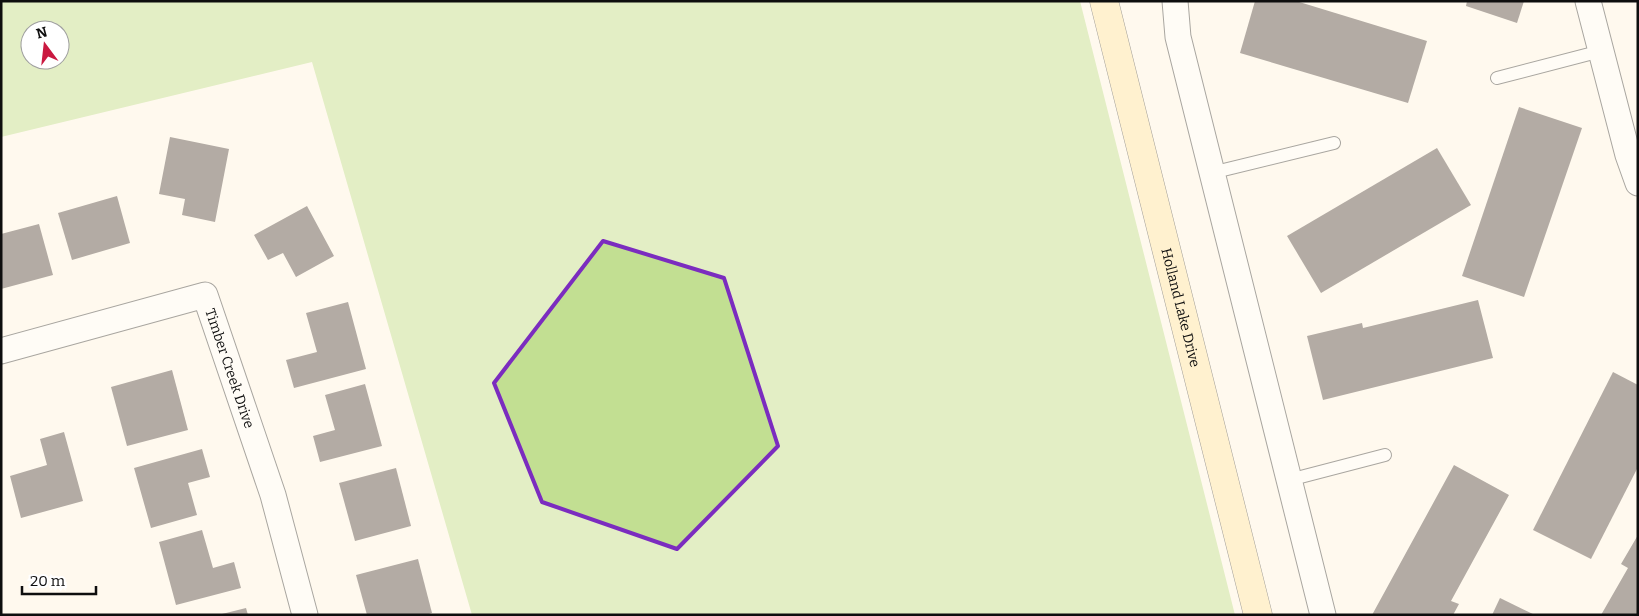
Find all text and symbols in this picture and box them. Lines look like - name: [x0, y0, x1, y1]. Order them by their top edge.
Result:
- north arrow: [20, 20, 70, 70]
- text: N: [34, 23, 49, 43]
- street label: Holland Lake Drive: [1157, 246, 1204, 369]
- street label: Timber Creek Drive: [201, 306, 258, 431]
- scale bar: [22, 564, 96, 596]
- text: 20 m: [30, 572, 66, 590]

